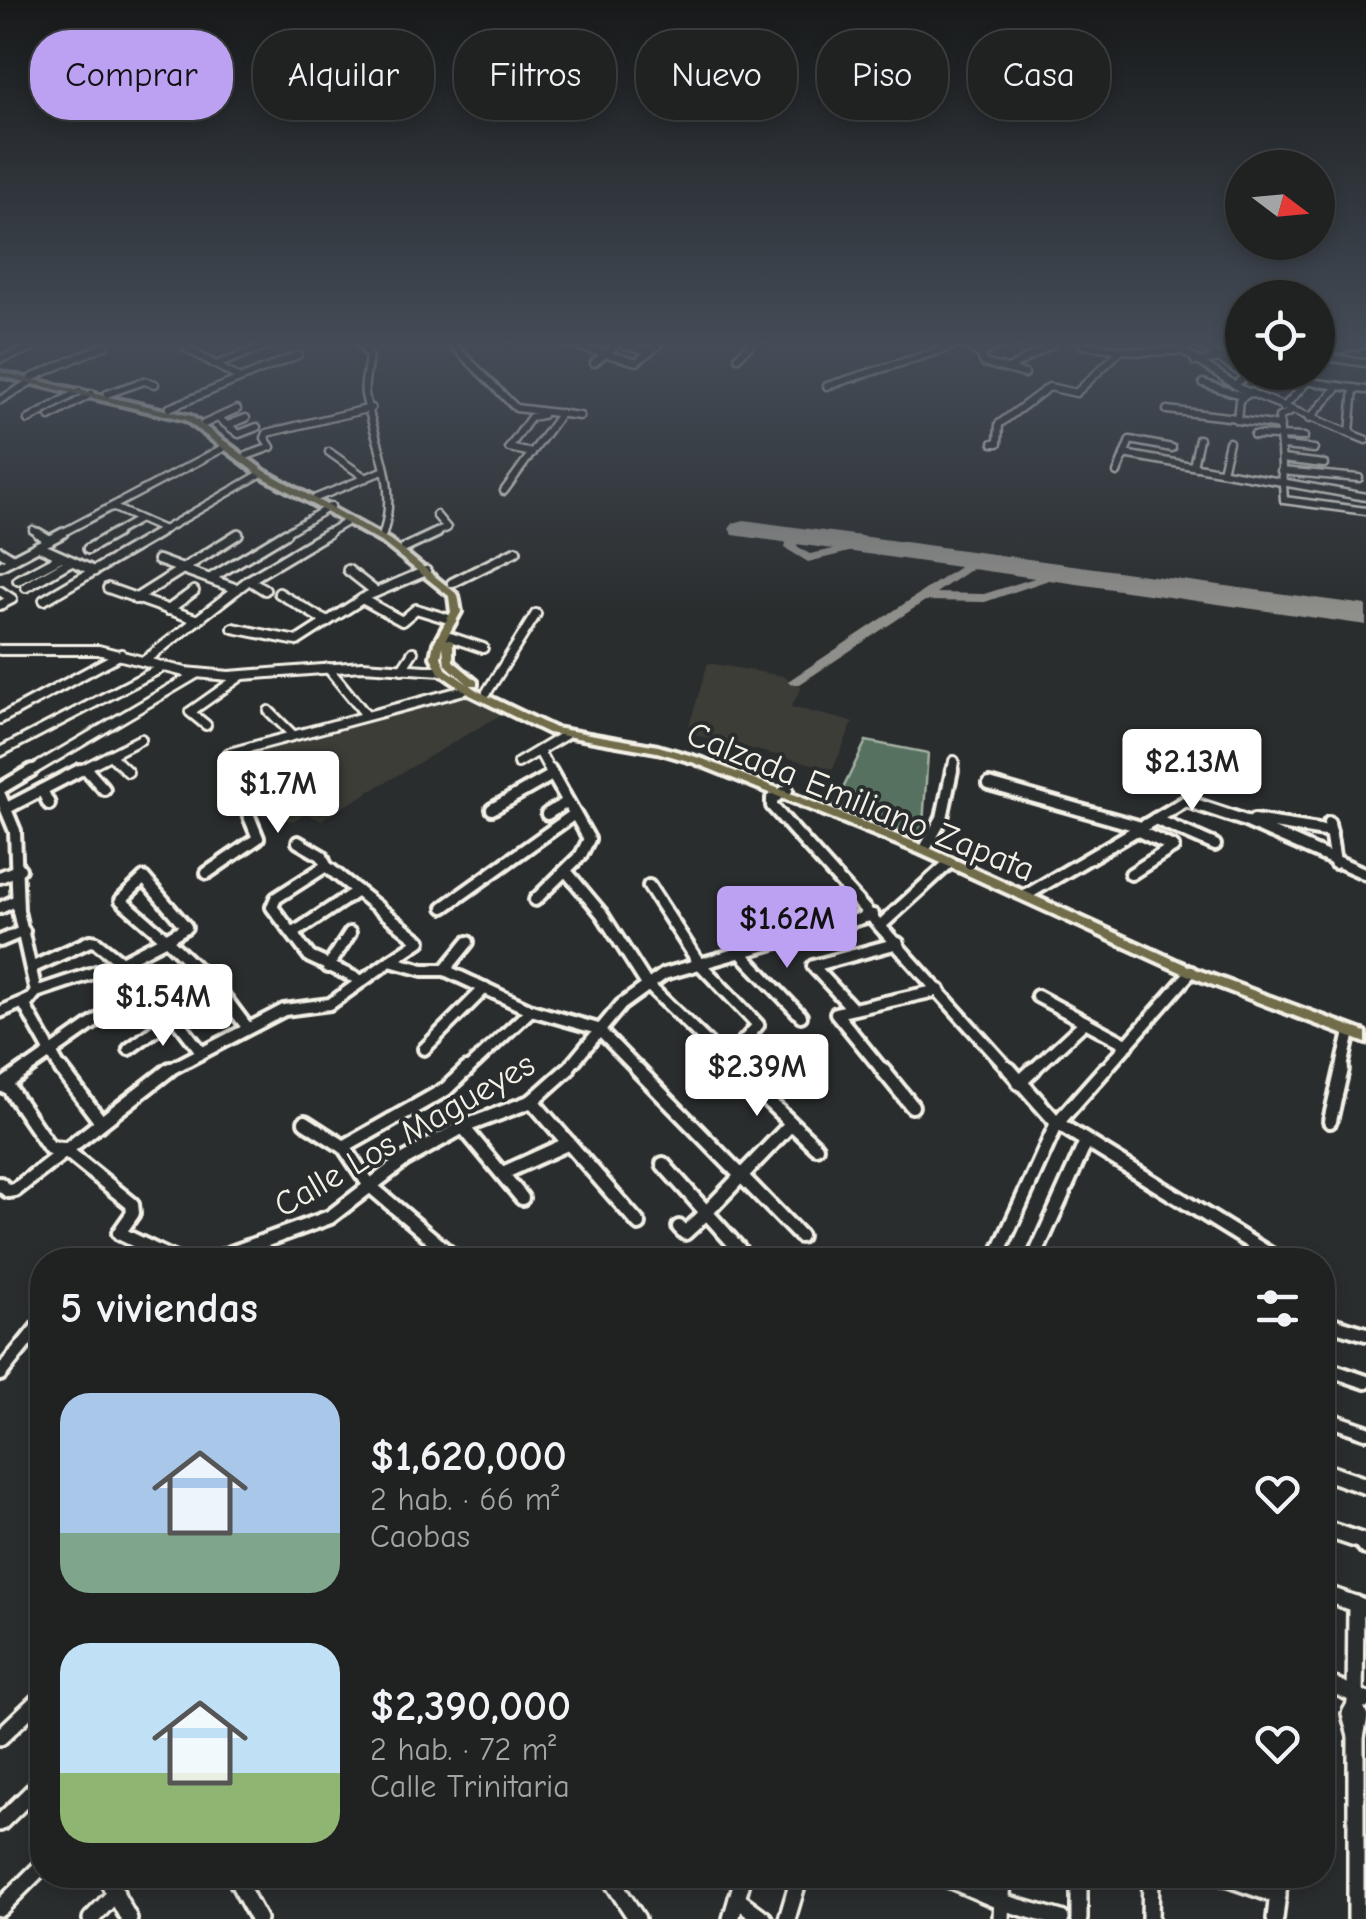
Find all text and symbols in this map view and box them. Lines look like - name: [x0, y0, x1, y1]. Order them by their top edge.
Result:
- chip: Comprar: [30, 30, 233, 120]
- chip: Alquilar: [253, 30, 434, 120]
- chip: Filtros: [454, 30, 616, 120]
- chip: Nuevo: [636, 30, 797, 120]
- chip: Piso: [817, 30, 948, 120]
- chip: Casa: [968, 30, 1110, 120]
- north arrow: [1225, 150, 1335, 260]
- map controls: [1225, 150, 1335, 390]
- button: locate: [1225, 280, 1335, 390]
- street label: Calzada Emiliano Zapata: [681, 713, 1041, 890]
- pin: $2.13M: [1111, 729, 1273, 814]
- text: $2.13M: [1144, 743, 1240, 780]
- pin: $1.7M: [208, 751, 348, 836]
- text: $1.7M: [239, 765, 317, 802]
- pin: $1.62M: [706, 886, 868, 971]
- text: $1.62M: [739, 900, 835, 937]
- pin: $1.54M: [82, 964, 244, 1049]
- text: $1.54M: [115, 978, 211, 1015]
- pin: $2.39M: [676, 1034, 838, 1119]
- street label: Calle Los Magueyes: [267, 1043, 542, 1226]
- text: $2.39M: [707, 1048, 807, 1085]
- icon: filters: [1250, 1281, 1305, 1336]
- text: 5 viviendas: [60, 1284, 258, 1333]
- text: $1,620,000: [370, 1432, 567, 1481]
- icon: home: [140, 1433, 260, 1553]
- icon: heart: [1250, 1466, 1305, 1521]
- text: 2 hab. · 66 m²: [370, 1481, 559, 1518]
- text: Caobas: [370, 1518, 470, 1555]
- text: $2,390,000: [370, 1682, 571, 1731]
- icon: home: [140, 1683, 260, 1803]
- icon: heart: [1250, 1716, 1305, 1771]
- text: 2 hab. · 72 m²: [370, 1731, 556, 1768]
- text: Calle Trinitaria: [370, 1768, 570, 1805]

